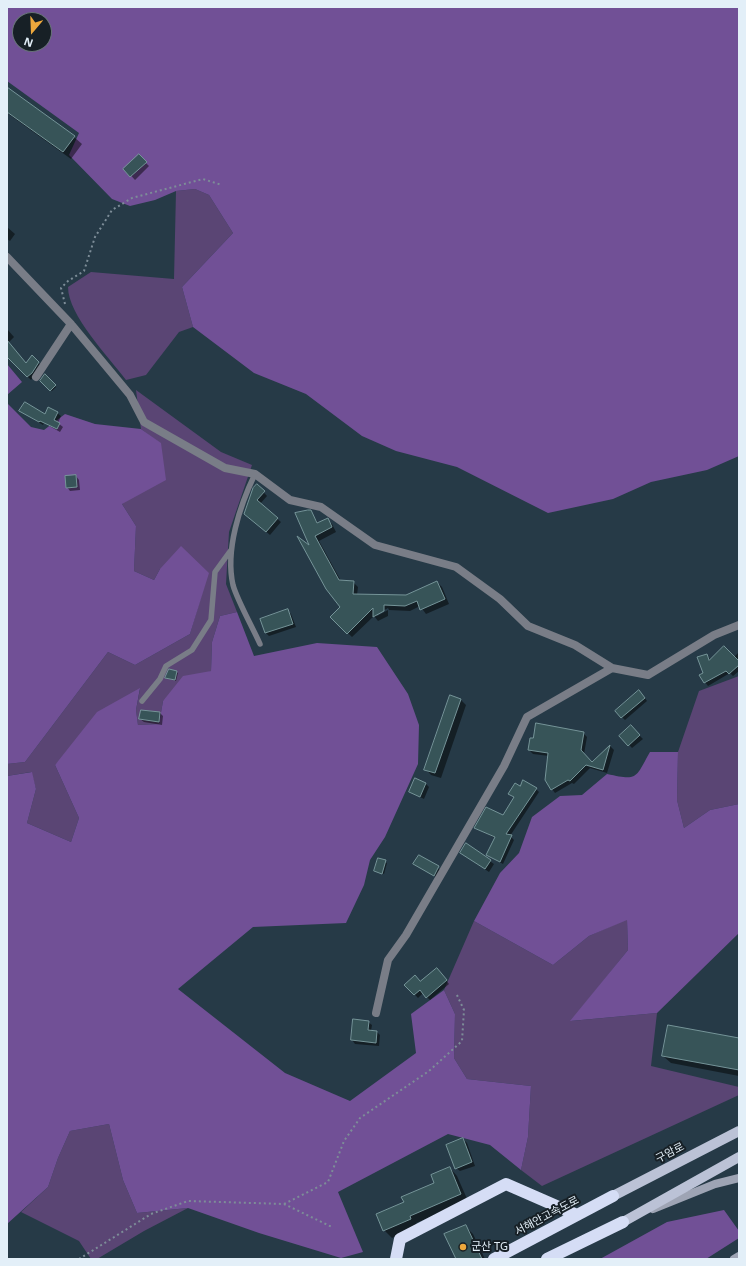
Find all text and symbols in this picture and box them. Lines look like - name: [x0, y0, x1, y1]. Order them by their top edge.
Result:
- north arrow: [12, 12, 52, 52]
- text: N: [22, 34, 35, 51]
- street label: 구암로: [653, 1140, 687, 1166]
- street label: 서해안고속도로: [513, 1194, 581, 1238]
- place label: 군산 TG: [471, 1240, 508, 1254]
- marker: 군산 TG: [458, 1242, 468, 1252]

